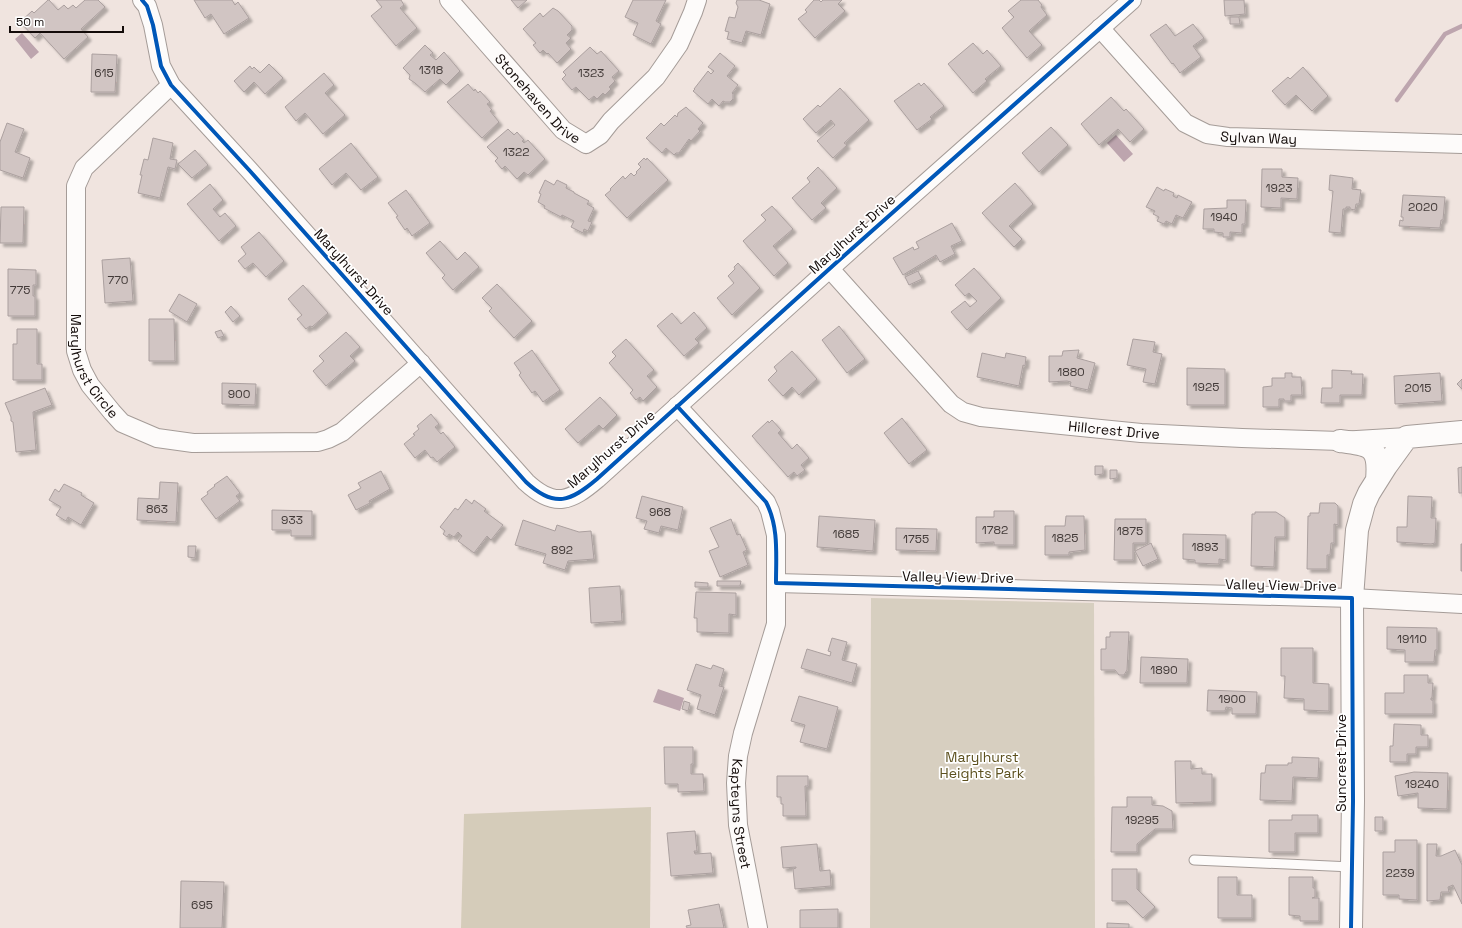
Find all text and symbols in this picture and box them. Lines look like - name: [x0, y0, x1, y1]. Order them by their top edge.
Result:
- scale bar: [10, 8, 123, 34]
- text: 50 m: [16, 14, 44, 30]
- street label: Stonehaven Drive: [491, 50, 584, 148]
- house number: 1318: [419, 62, 443, 78]
- house number: 615: [94, 65, 114, 81]
- house number: 1323: [578, 65, 604, 81]
- street label: Sylvan Way: [1219, 127, 1297, 148]
- house number: 1322: [503, 144, 529, 160]
- house number: 1923: [1266, 180, 1292, 196]
- street label: Marylhurst Drive: [805, 190, 899, 278]
- house number: 2020: [1408, 199, 1438, 215]
- house number: 1940: [1210, 209, 1238, 225]
- street label: Marylhurst Drive: [310, 225, 398, 319]
- house number: 770: [107, 272, 129, 288]
- house number: 775: [10, 282, 30, 298]
- street label: Marylhurst Circle: [67, 314, 122, 422]
- house number: 1880: [1057, 364, 1085, 380]
- house number: 1925: [1193, 379, 1219, 395]
- house number: 2015: [1404, 380, 1432, 396]
- house number: 900: [228, 386, 250, 402]
- street label: Marylhurst Drive: [563, 406, 659, 492]
- street label: Hillcrest Drive: [1067, 417, 1160, 443]
- house number: 863: [146, 501, 168, 517]
- house number: 968: [649, 504, 671, 520]
- house number: 933: [281, 512, 303, 528]
- house number: 1782: [982, 522, 1008, 538]
- house number: 1875: [1117, 523, 1143, 539]
- house number: 1685: [832, 526, 860, 542]
- house number: 1825: [1052, 530, 1078, 546]
- house number: 1755: [903, 531, 929, 547]
- house number: 1893: [1191, 539, 1219, 555]
- house number: 892: [551, 542, 573, 558]
- street label: Valley View Drive: [902, 567, 1014, 587]
- street label: Valley View Drive: [1225, 575, 1337, 595]
- house number: 19110: [1397, 631, 1427, 647]
- house number: 1890: [1150, 662, 1178, 678]
- house number: 1900: [1218, 691, 1246, 707]
- street label: Suncrest Drive: [1332, 714, 1350, 812]
- park label: Marylhurst Heights Park: [940, 748, 1025, 782]
- street label: Kapteyns Street: [727, 758, 755, 870]
- house number: 19240: [1405, 776, 1439, 792]
- house number: 19295: [1125, 812, 1159, 828]
- house number: 2239: [1385, 865, 1415, 881]
- house number: 695: [191, 897, 213, 913]

